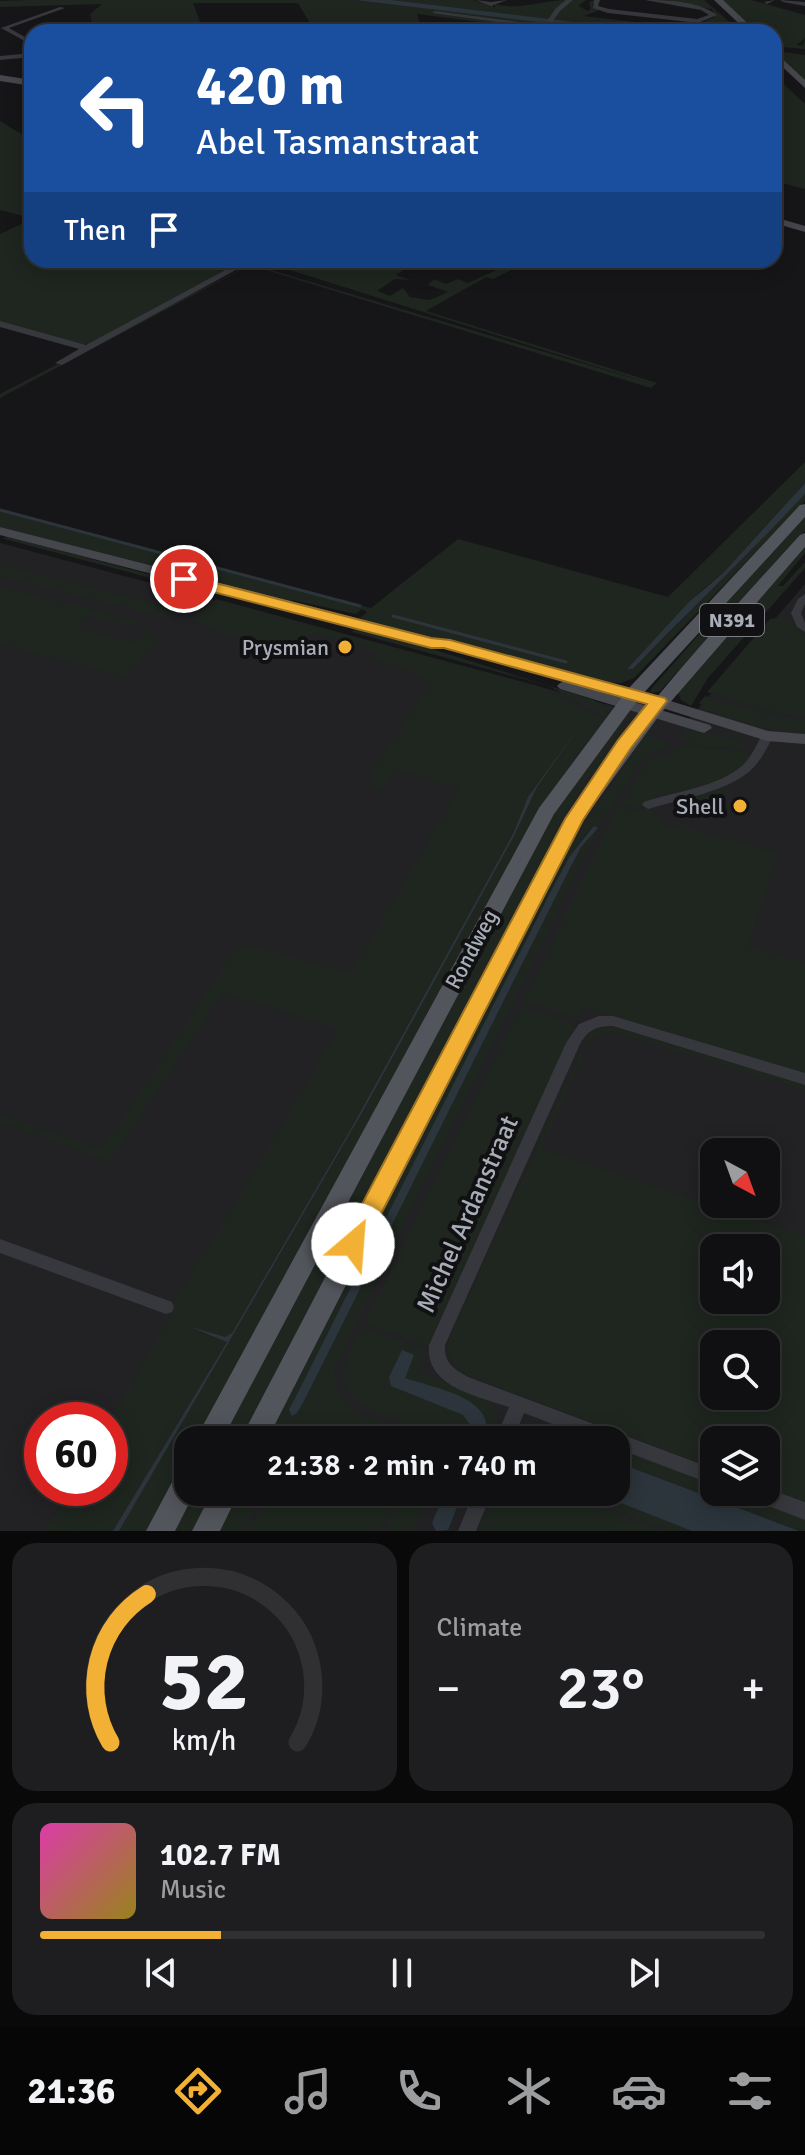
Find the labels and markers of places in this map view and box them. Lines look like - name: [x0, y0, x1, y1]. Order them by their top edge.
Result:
- pin: [150, 545, 218, 613]
- place label: Prysmian: [242, 634, 329, 661]
- marker: Prysmian: [336, 638, 354, 656]
- place label: Shell: [676, 793, 724, 820]
- marker: Shell: [731, 797, 749, 815]

